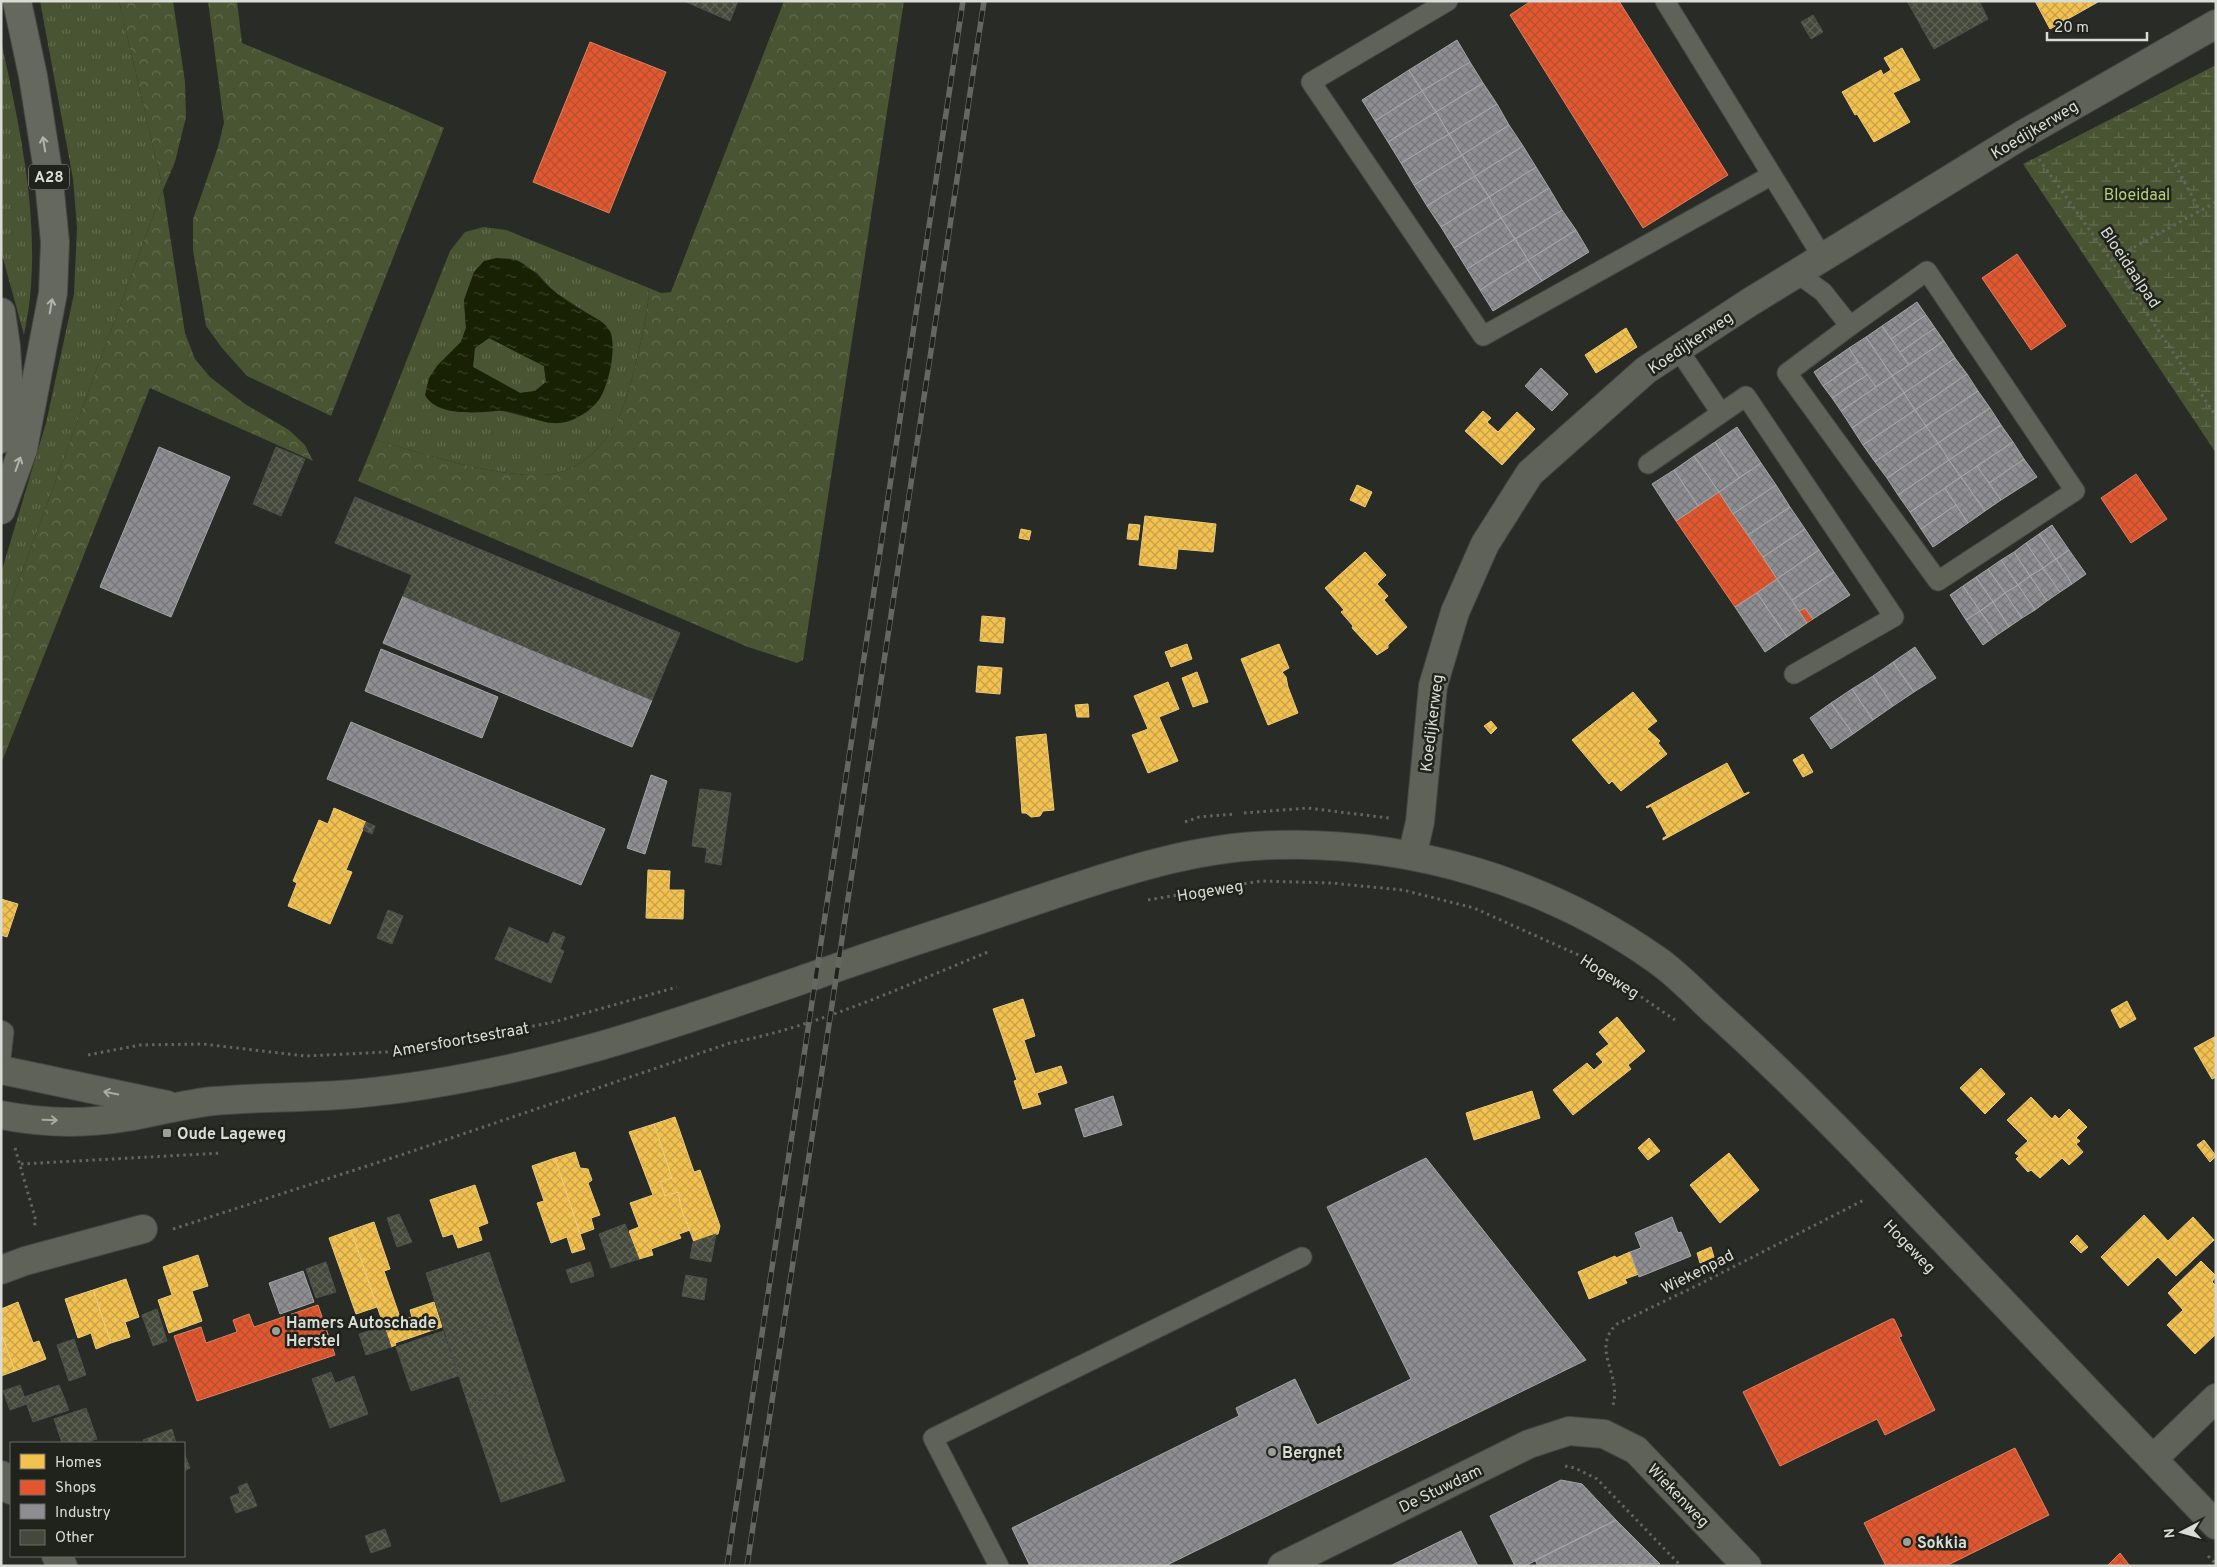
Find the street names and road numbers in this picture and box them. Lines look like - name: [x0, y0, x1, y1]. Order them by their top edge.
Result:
- street label: Koedijkerweg: [1988, 97, 2082, 165]
- road number: A28: [29, 164, 69, 190]
- street label: Bloeidaalpad: [2095, 224, 2164, 312]
- street label: Koedijkerweg: [1645, 308, 1737, 379]
- street label: Koedijkerweg: [1417, 673, 1449, 773]
- street label: Hogeweg: [1176, 877, 1245, 907]
- street label: Hogeweg: [1575, 951, 1642, 1004]
- street label: Amersfoortsestraat: [390, 1019, 531, 1063]
- street label: Hogeweg: [1878, 1216, 1939, 1278]
- street label: Wiekenpad: [1658, 1246, 1738, 1300]
- street label: Wiekenweg: [1642, 1460, 1713, 1532]
- street label: De Stuwdam: [1396, 1461, 1486, 1518]

